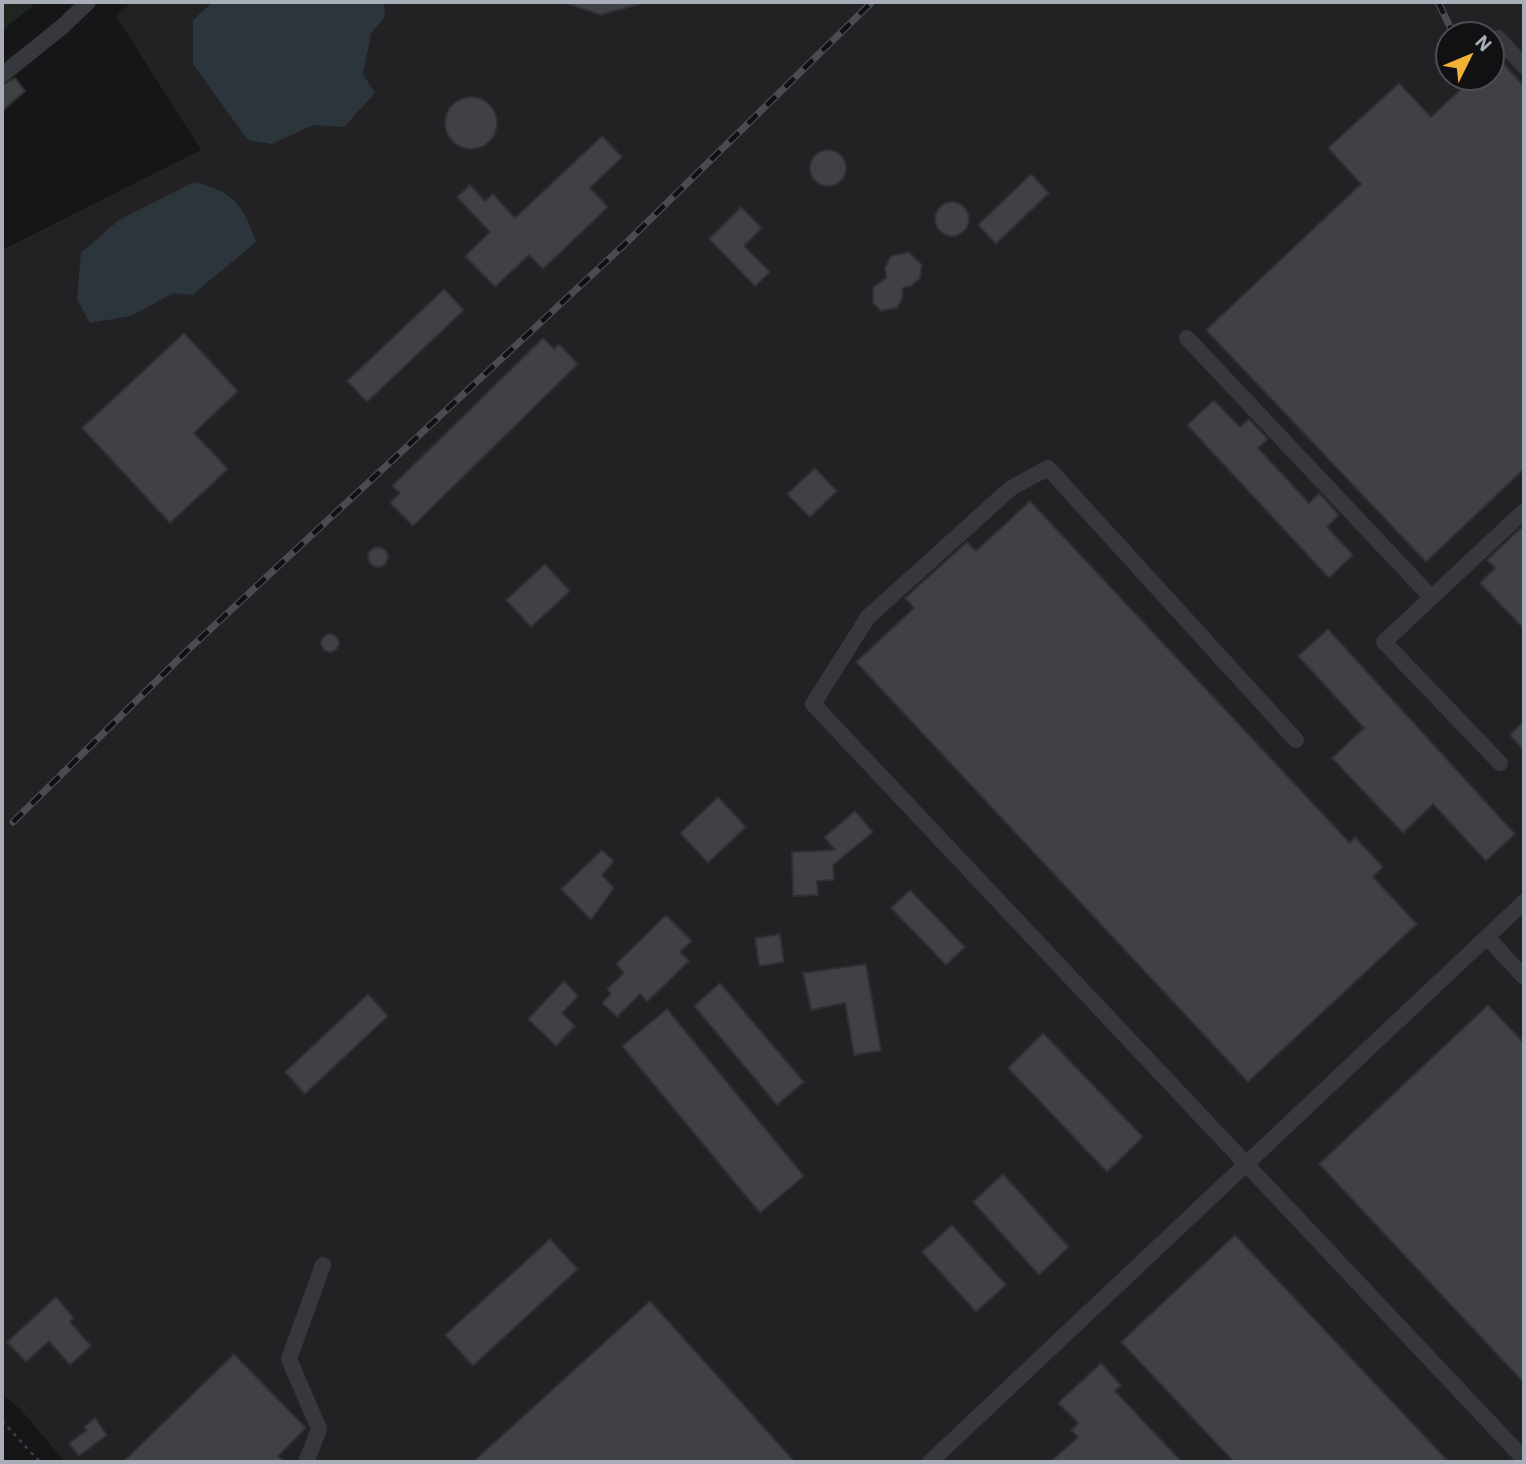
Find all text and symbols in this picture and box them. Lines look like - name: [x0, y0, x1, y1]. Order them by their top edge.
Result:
- north arrow: [1435, 21, 1505, 91]
- text: N: [1470, 30, 1497, 56]

